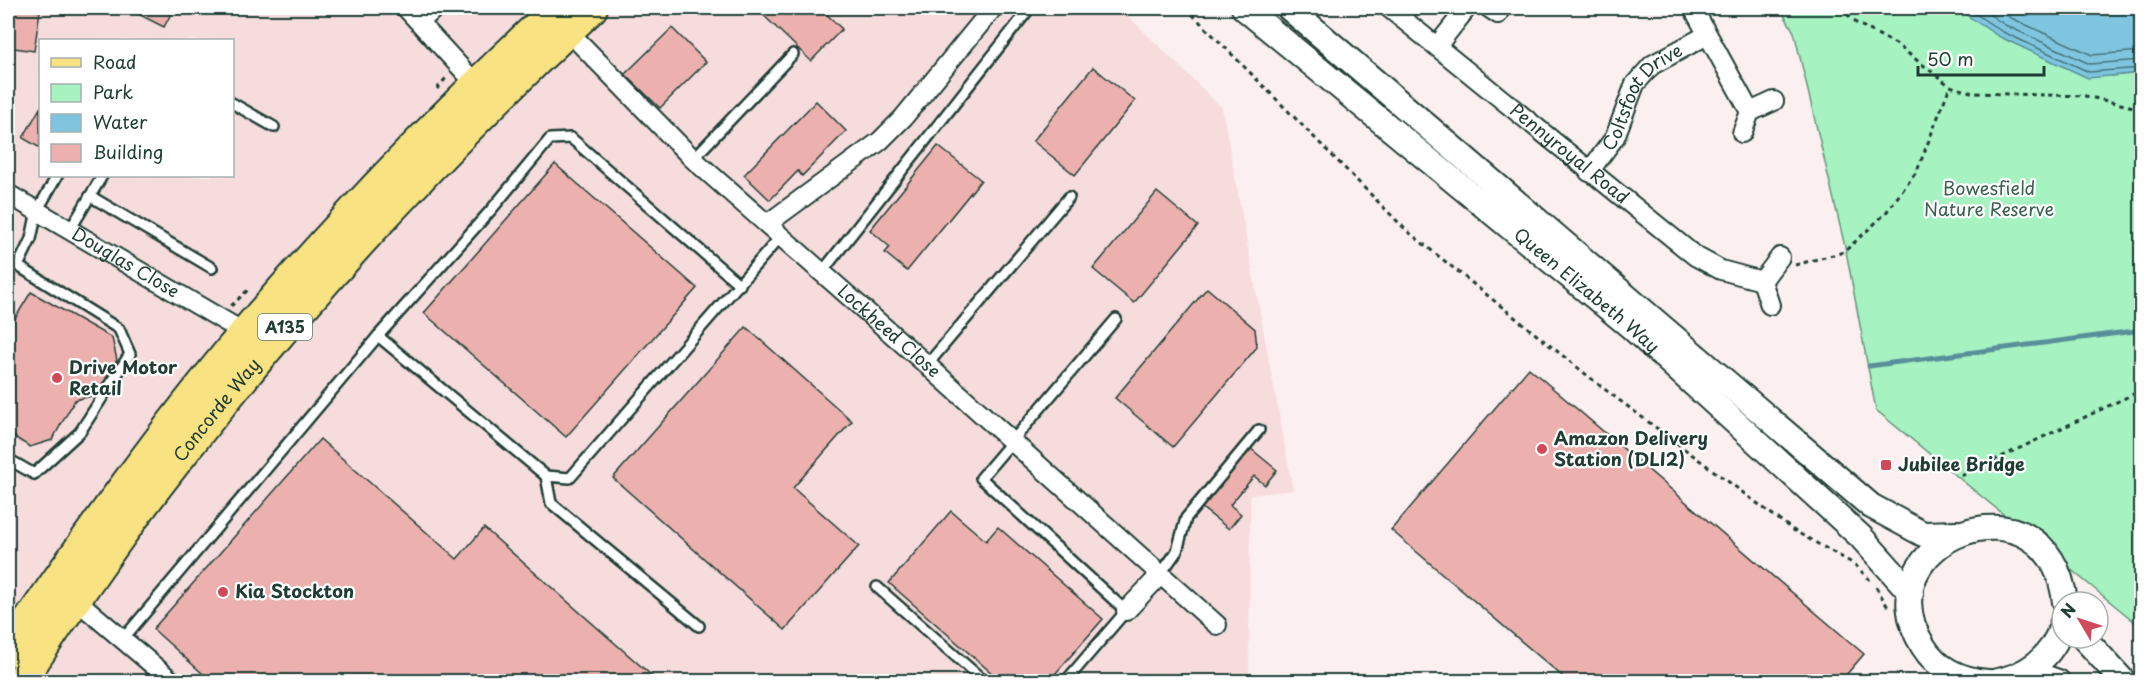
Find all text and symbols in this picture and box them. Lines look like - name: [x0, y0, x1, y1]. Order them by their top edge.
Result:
- street label: Coltsfoot Drive: [1594, 36, 1687, 156]
- legend: [39, 39, 234, 177]
- scale bar: [1918, 39, 2044, 77]
- text: 50 m: [1927, 45, 1974, 72]
- text: Road: [93, 48, 137, 75]
- text: Park: [93, 78, 133, 105]
- street label: Pennyroyal Road: [1505, 96, 1636, 210]
- text: Water: [93, 108, 148, 135]
- text: Building: [93, 138, 163, 165]
- park label: Bowesfield Nature Reserve: [1924, 174, 2054, 222]
- street label: Douglas Close: [67, 219, 185, 304]
- street label: Queen Elizabeth Way: [1508, 220, 1666, 359]
- street label: Lockheed Close: [832, 277, 947, 383]
- road number: A135: [258, 314, 312, 340]
- street label: Concorde Way: [166, 351, 266, 467]
- place label: Drive Motor Retail: [69, 353, 178, 401]
- marker: Drive Motor Retail: [50, 371, 64, 385]
- place label: Amazon Delivery Station (DLI2): [1554, 424, 1708, 472]
- marker: Amazon Delivery Station (DLI2): [1535, 442, 1549, 456]
- place label: Jubilee Bridge: [1898, 450, 2025, 477]
- marker: Jubilee Bridge: [1879, 458, 1893, 472]
- place label: Kia Stockton: [235, 577, 354, 604]
- marker: Kia Stockton: [216, 585, 230, 599]
- north arrow: [2050, 590, 2110, 650]
- text: N: [2054, 597, 2081, 622]

